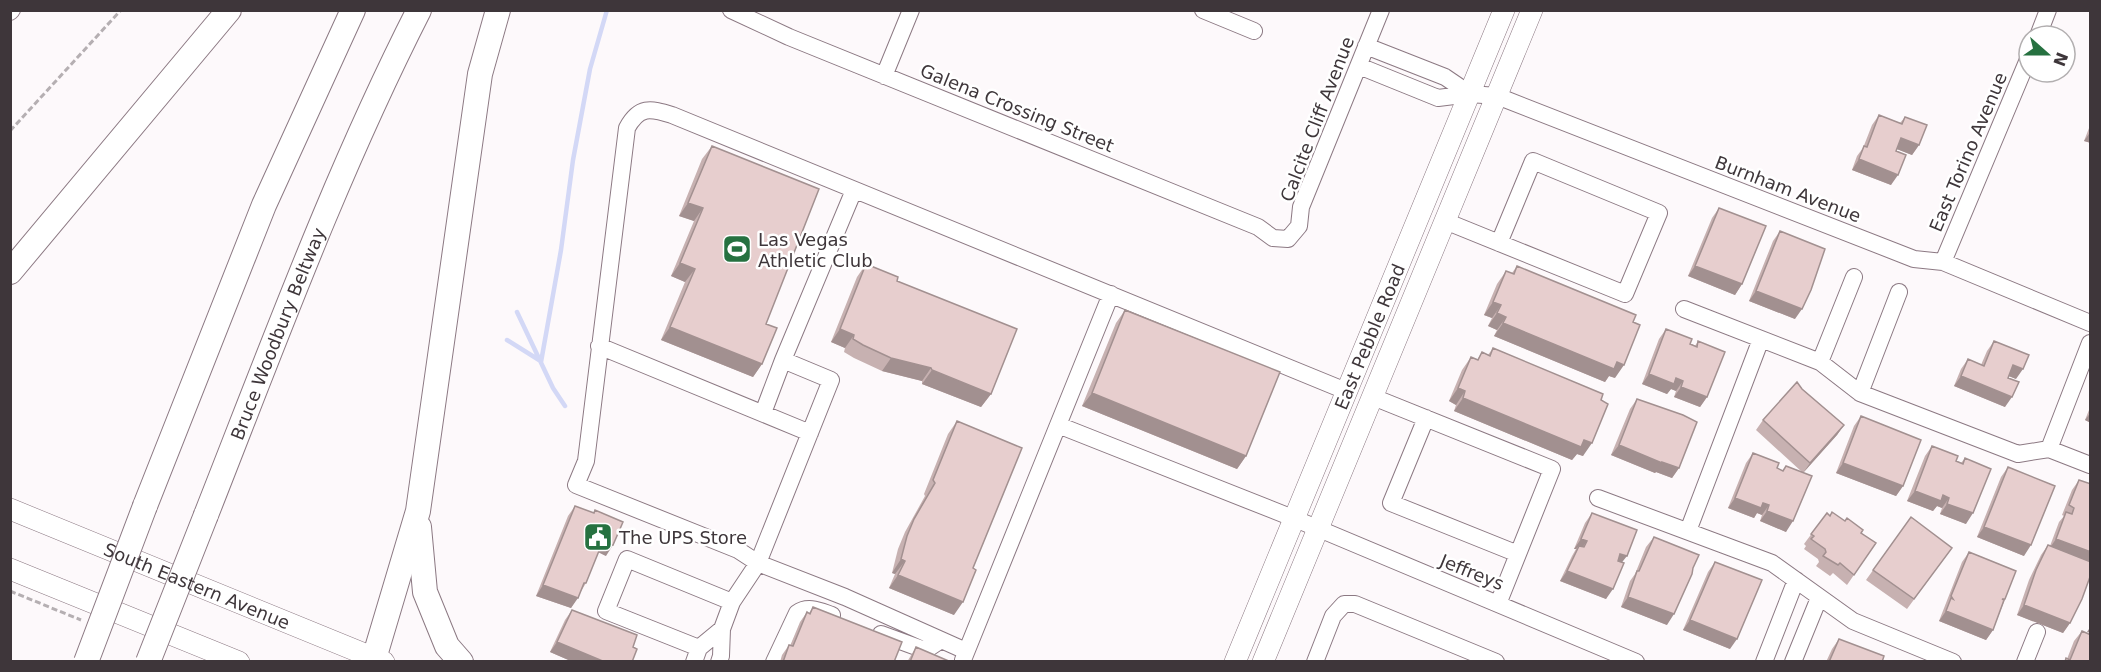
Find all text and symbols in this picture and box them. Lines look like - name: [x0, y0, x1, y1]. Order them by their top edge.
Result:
- north arrow: [2017, 24, 2077, 84]
- street label: Calcite Cliff Avenue: [1276, 34, 1358, 204]
- text: N: [2049, 50, 2072, 69]
- street label: Galena Crossing Street: [917, 60, 1117, 156]
- street label: East Torino Avenue: [1925, 69, 2011, 235]
- street label: Burnham Avenue: [1712, 151, 1864, 227]
- street label: Bruce Woodbury Beltway: [226, 224, 329, 443]
- place label: Las Vegas Athletic Club: [758, 229, 873, 271]
- sports icon: Las Vegas Athletic Club: [721, 233, 753, 265]
- street label: East Pebble Road: [1330, 261, 1409, 413]
- public building icon: The UPS Store: [582, 521, 614, 553]
- place label: The UPS Store: [618, 527, 747, 548]
- street label: South Eastern Avenue: [101, 538, 293, 633]
- street label: Jeffreys: [1436, 549, 1507, 594]

